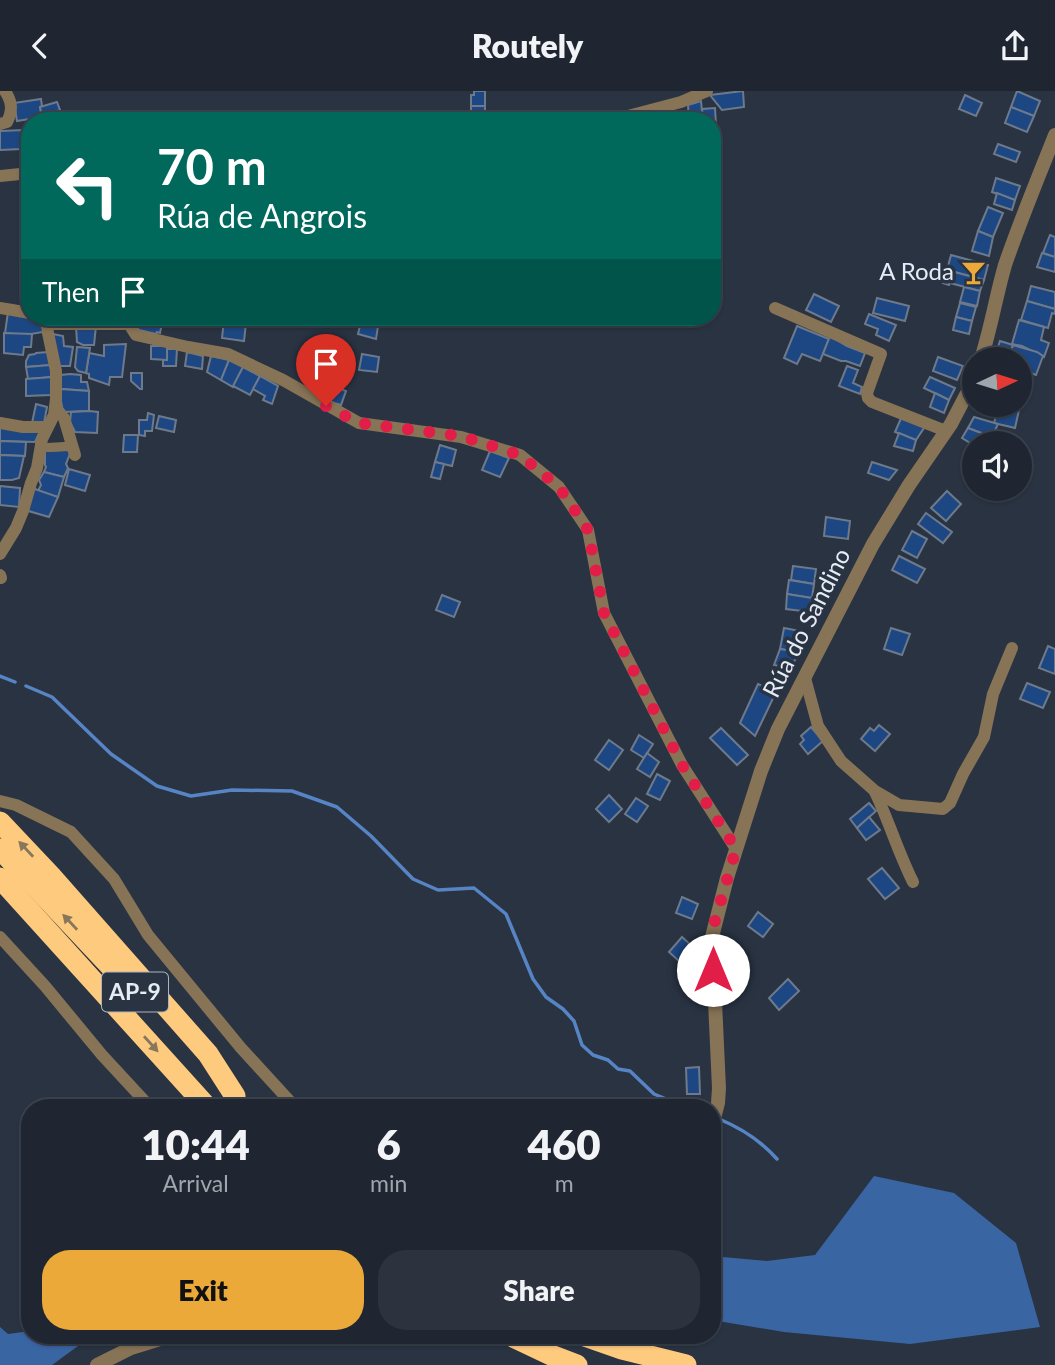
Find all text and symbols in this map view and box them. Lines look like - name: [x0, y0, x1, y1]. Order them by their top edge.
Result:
- text: Routely: [472, 26, 583, 65]
- icon: back: [21, 27, 59, 65]
- icon: share: [996, 27, 1034, 65]
- text: 70 m: [157, 137, 267, 195]
- icon: left: [42, 140, 133, 231]
- text: Rúa de Angrois: [157, 196, 367, 235]
- place label: A Roda: [879, 256, 954, 285]
- bar icon: A Roda: [960, 258, 988, 286]
- icon: arrive: [114, 273, 152, 311]
- text: Then: [42, 276, 100, 308]
- pin: [296, 334, 356, 406]
- icon: arrive: [307, 345, 345, 383]
- north arrow: [962, 347, 1032, 417]
- map controls: [962, 347, 1032, 501]
- button: sound: [962, 431, 1032, 501]
- street label: Rúa do Sandino: [756, 543, 856, 702]
- one-way arrow: [18, 841, 34, 858]
- one-way arrow: [62, 913, 78, 931]
- position arrow: [676, 933, 750, 1007]
- road number: AP-9: [102, 973, 168, 1011]
- one-way arrow: [142, 1035, 158, 1052]
- text: 10:44: [141, 1119, 250, 1169]
- text: 6: [377, 1119, 401, 1169]
- text: 460: [528, 1119, 601, 1169]
- text: Arrival: [162, 1169, 229, 1197]
- text: min: [370, 1169, 407, 1197]
- text: m: [555, 1169, 574, 1197]
- button: Exit: [42, 1250, 364, 1330]
- button: Share: [378, 1250, 700, 1330]

